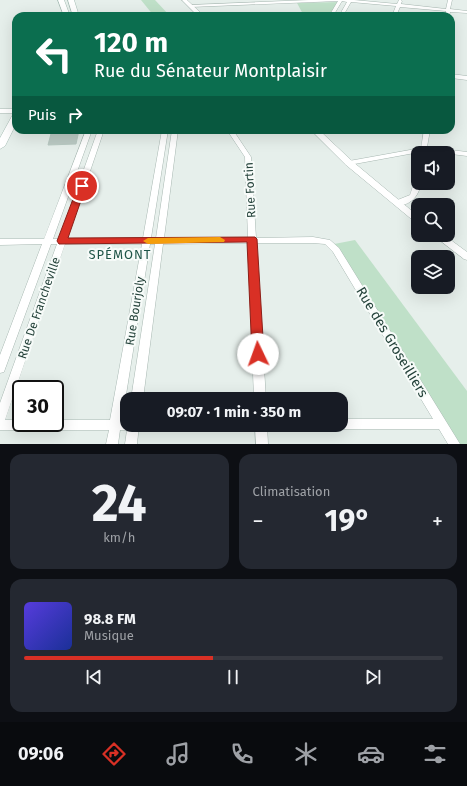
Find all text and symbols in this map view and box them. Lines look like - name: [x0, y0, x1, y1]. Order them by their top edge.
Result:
- text: 120 m: [94, 26, 168, 59]
- icon: left: [28, 28, 80, 80]
- text: Rue du Sénateur Montplaisir: [94, 60, 327, 82]
- icon: right: [64, 104, 86, 126]
- text: Puis: [28, 106, 56, 124]
- map controls: [411, 146, 455, 294]
- button: sound: [411, 146, 455, 190]
- street label: Rue Fortin: [242, 162, 258, 218]
- pin: [65, 169, 99, 203]
- icon: arrive: [71, 175, 93, 197]
- button: search: [411, 198, 455, 242]
- district label: SPÉMONT: [88, 247, 152, 262]
- button: layers: [411, 250, 455, 294]
- street label: Rue De Francheville: [15, 255, 63, 361]
- street label: Rue Bourjoly: [123, 276, 147, 346]
- street label: Rue des Groseilliers: [352, 284, 432, 401]
- position arrow: [237, 333, 279, 375]
- speed limit sign: 30: [12, 380, 64, 432]
- text: 09:07 · 1 min · 350 m: [167, 403, 301, 421]
- text: 24: [92, 472, 147, 535]
- text: Climatisation: [253, 484, 330, 499]
- text: 19°: [325, 503, 371, 539]
- text: −: [253, 508, 264, 535]
- text: +: [432, 508, 443, 535]
- text: km/h: [103, 530, 135, 545]
- text: 98.8 FM: [84, 610, 136, 628]
- text: Musique: [84, 628, 134, 643]
- icon: previous: [83, 666, 105, 688]
- icon: pause: [222, 666, 244, 688]
- icon: next: [362, 666, 384, 688]
- icon: directions: [100, 740, 128, 768]
- icon: music: [164, 740, 192, 768]
- icon: phone: [228, 740, 256, 768]
- icon: climate: [292, 740, 320, 768]
- icon: car: [357, 740, 385, 768]
- icon: filters: [421, 740, 449, 768]
- text: 09:06: [18, 743, 64, 765]

